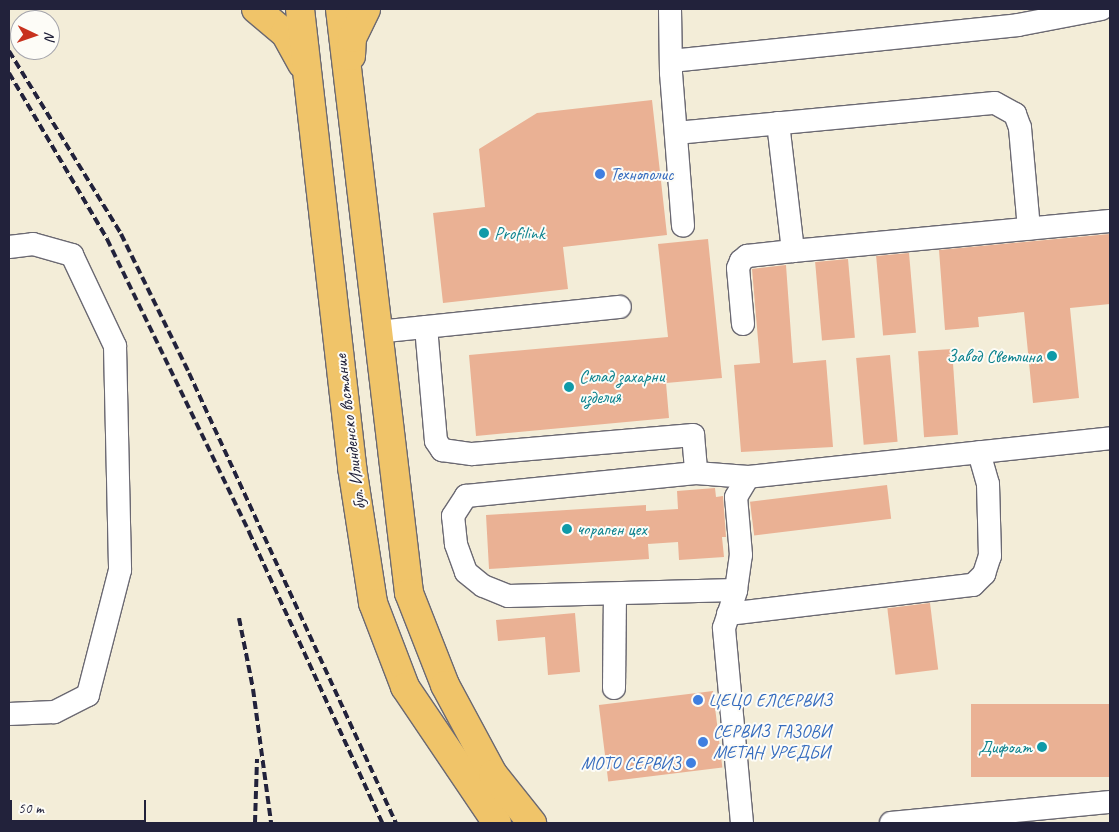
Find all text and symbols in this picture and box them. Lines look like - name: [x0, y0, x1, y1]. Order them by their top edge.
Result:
- north arrow: [10, 10, 60, 60]
- text: N: [41, 31, 58, 41]
- place label: Технополис: [610, 163, 673, 185]
- marker: Технополис: [594, 168, 606, 180]
- place label: Profilink: [494, 222, 545, 244]
- marker: Profilink: [478, 227, 490, 239]
- place label: Завод Светлина: [943, 345, 1042, 367]
- marker: Завод Светлина: [1046, 350, 1058, 362]
- street label: бул. Илинденско въстание: [330, 353, 370, 511]
- place label: Склад захарни изделия: [579, 366, 665, 408]
- marker: Склад захарни изделия: [563, 381, 575, 393]
- place label: чорапен цех: [577, 518, 647, 540]
- marker: чорапен цех: [561, 523, 573, 535]
- place label: ЦЕЦО ЕЛСЕРВИЗ: [708, 689, 831, 711]
- marker: ЦЕЦО ЕЛСЕРВИЗ: [692, 694, 704, 706]
- place label: СЕРВИЗ ГАЗОВИ МЕТАН УРЕДБИ: [713, 721, 828, 764]
- marker: СЕРВИЗ ГАЗОВИ МЕТАН УРЕДБИ: [697, 736, 709, 748]
- place label: Дифоат: [978, 736, 1032, 758]
- marker: Дифоат: [1036, 741, 1048, 753]
- place label: МОТО СЕРВИЗ: [581, 752, 681, 774]
- marker: МОТО СЕРВИЗ: [685, 757, 697, 769]
- scale bar: [12, 790, 149, 822]
- text: 50 m: [18, 799, 44, 818]

